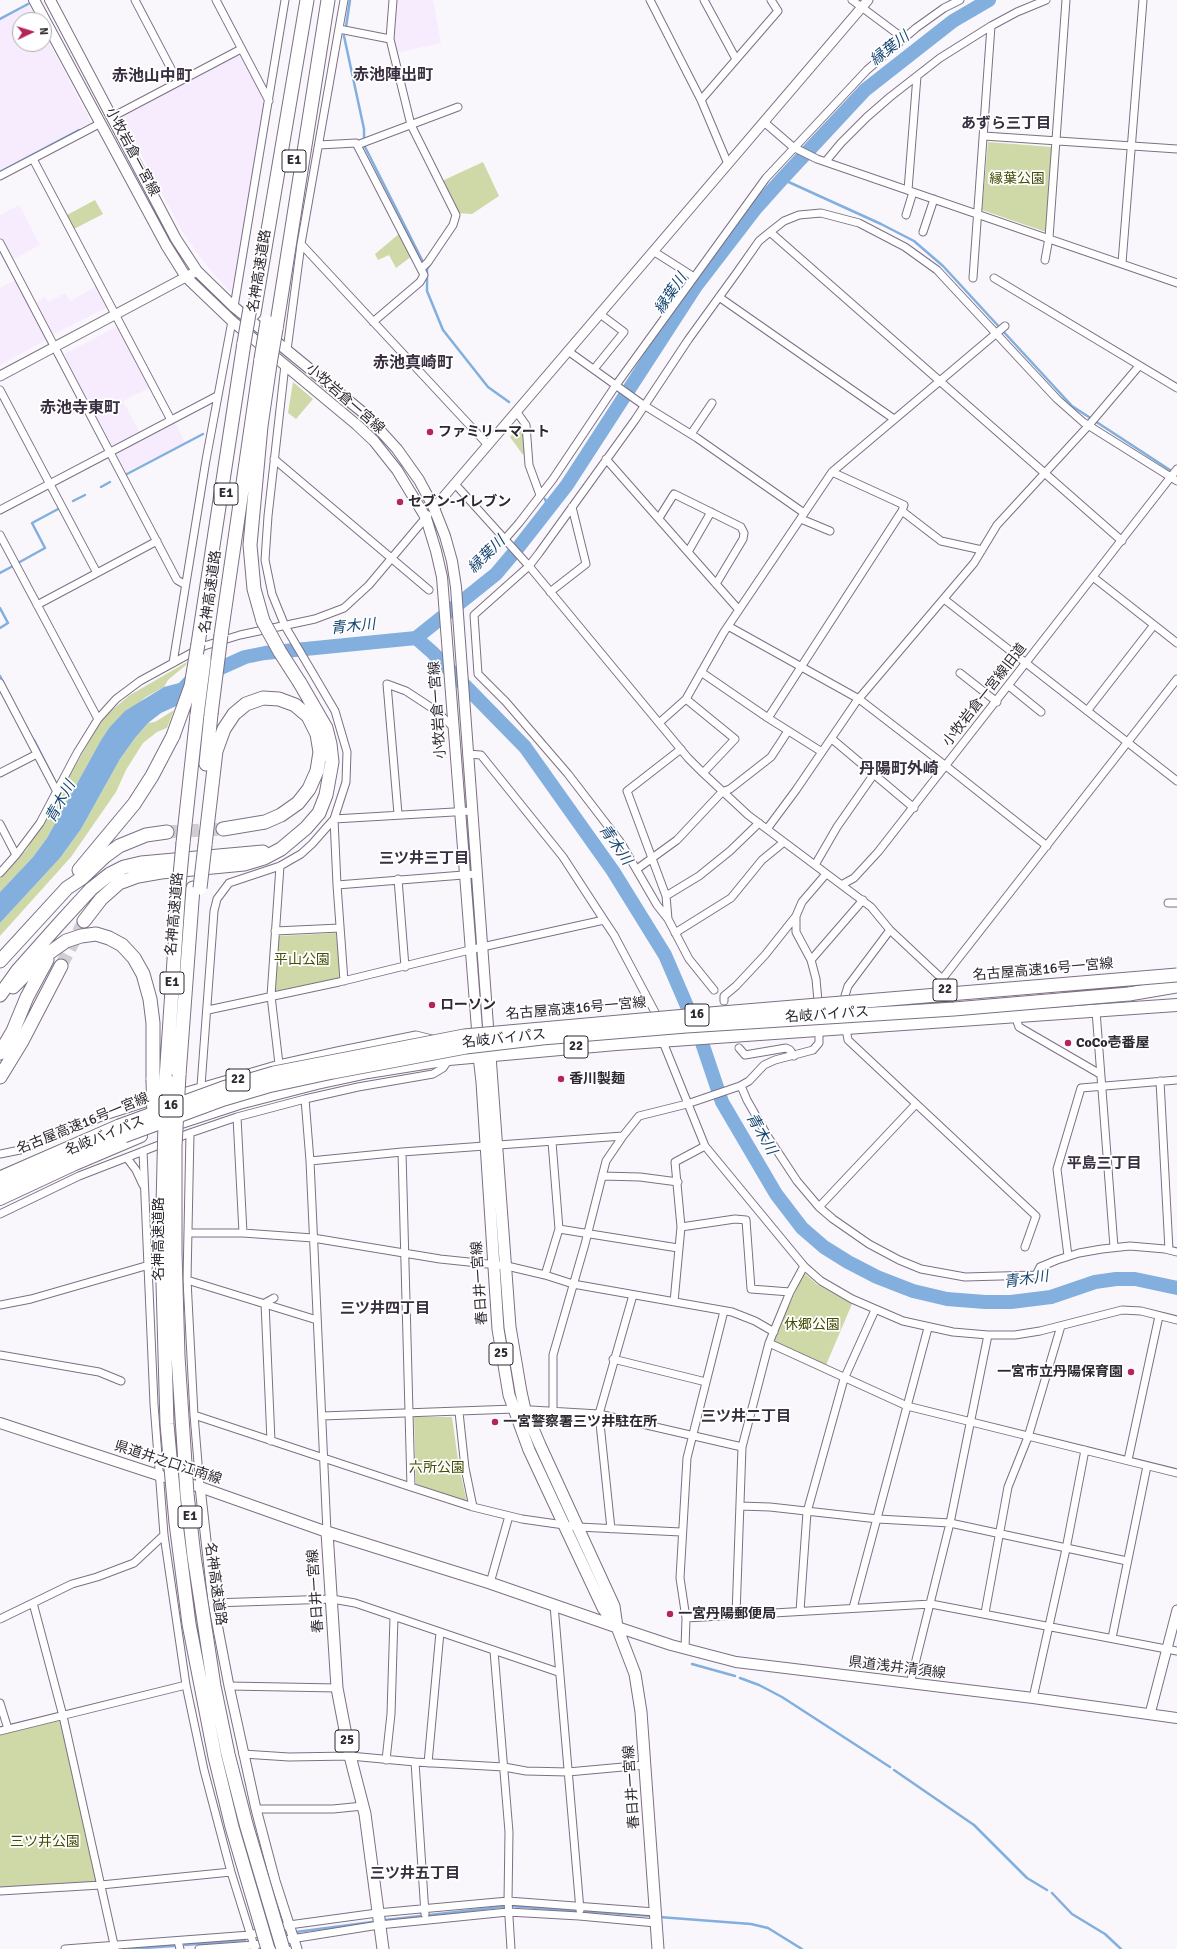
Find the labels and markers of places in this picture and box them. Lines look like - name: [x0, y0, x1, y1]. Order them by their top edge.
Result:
- place label: ファミリーマート: [438, 424, 550, 440]
- marker: ファミリーマート: [425, 427, 435, 437]
- place label: セブン-イレブン: [408, 494, 511, 510]
- marker: セブン-イレブン: [395, 497, 405, 507]
- place label: ローソン: [440, 997, 496, 1013]
- marker: ローソン: [427, 1000, 437, 1010]
- place label: CoCo壱番屋: [1076, 1035, 1150, 1051]
- marker: CoCo壱番屋: [1063, 1038, 1073, 1048]
- place label: 香川製麺: [569, 1071, 625, 1087]
- marker: 香川製麺: [556, 1074, 566, 1084]
- place label: 一宮市立丹陽保育園: [997, 1364, 1123, 1380]
- marker: 一宮市立丹陽保育園: [1126, 1367, 1136, 1377]
- place label: 一宮警察署三ツ井駐在所: [503, 1414, 657, 1430]
- marker: 一宮警察署三ツ井駐在所: [490, 1417, 500, 1427]
- place label: 一宮丹陽郵便局: [678, 1606, 776, 1622]
- marker: 一宮丹陽郵便局: [665, 1609, 675, 1619]

